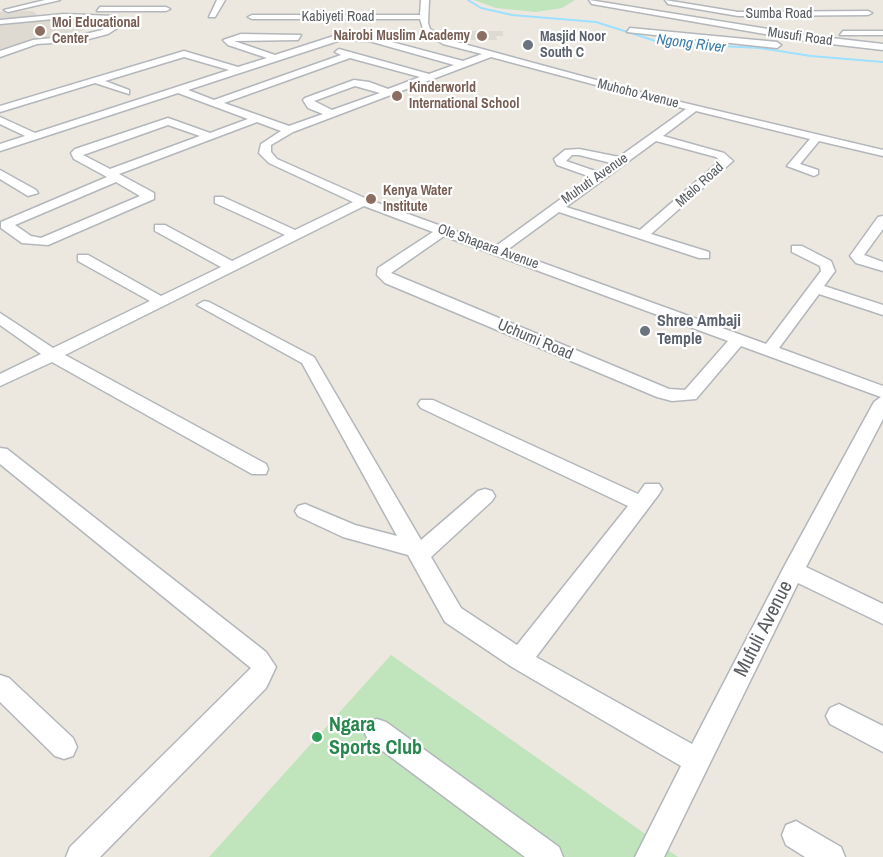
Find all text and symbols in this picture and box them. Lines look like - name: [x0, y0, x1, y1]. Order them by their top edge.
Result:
- street label: Sumba Road: [745, 6, 813, 22]
- street label: Kabiyeti Road: [302, 9, 374, 25]
- place label: Moi Educational Center: [52, 15, 140, 48]
- marker: Moi Educational Center: [33, 24, 47, 38]
- street label: Musufi Road: [767, 24, 833, 50]
- place label: Nairobi Muslim Academy: [333, 28, 470, 44]
- marker: Nairobi Muslim Academy: [475, 29, 489, 43]
- place label: Masjid Noor South C: [540, 29, 606, 62]
- water label: Ngong River: [656, 31, 726, 57]
- marker: Masjid Noor South C: [521, 38, 535, 52]
- street label: Muhoho Avenue: [596, 76, 680, 112]
- place label: Kinderworld International School: [409, 80, 519, 112]
- marker: Kinderworld International School: [390, 89, 404, 103]
- street label: Muhuti Avenue: [559, 150, 631, 208]
- street label: Mtelo Road: [673, 159, 727, 211]
- place label: Kenya Water Institute: [383, 183, 452, 216]
- marker: Kenya Water Institute: [364, 192, 378, 206]
- street label: Ole Shapara Avenue: [435, 221, 541, 273]
- place label: Shree Ambaji Temple: [657, 312, 741, 350]
- street label: Uchumi Road: [494, 315, 576, 365]
- marker: Shree Ambaji Temple: [638, 324, 652, 338]
- street label: Mufuli Avenue: [730, 577, 798, 681]
- place label: Ngara Sports Club: [329, 714, 422, 761]
- marker: Ngara Sports Club: [310, 730, 324, 744]

